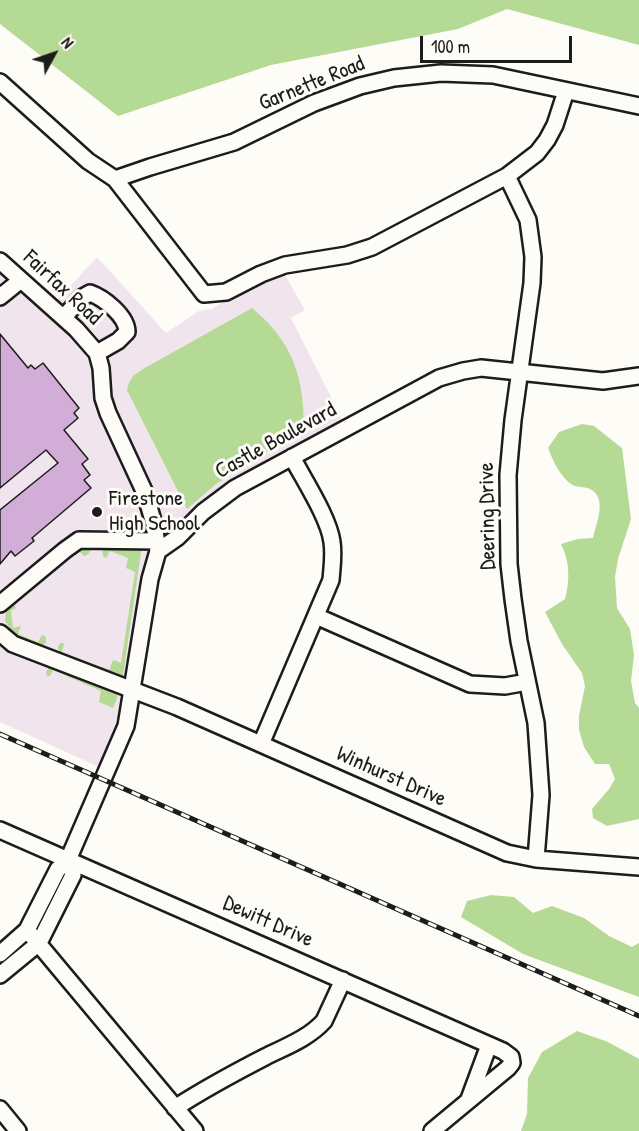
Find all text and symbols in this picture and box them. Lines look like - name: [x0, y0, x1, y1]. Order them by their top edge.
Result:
- north arrow: [24, 24, 84, 84]
- scale bar: [423, 24, 574, 62]
- text: N: [57, 32, 79, 53]
- text: 100 m: [431, 34, 470, 59]
- street label: Garnette Road: [255, 51, 369, 117]
- street label: Fairfax Road: [17, 245, 107, 331]
- street label: Castle Boulevard: [211, 397, 341, 485]
- street label: Deering Drive: [474, 462, 502, 570]
- place label: Firestone High School: [109, 486, 200, 538]
- marker: Firestone High School: [90, 505, 104, 519]
- street label: Winhurst Drive: [332, 741, 450, 813]
- street label: Dewitt Drive: [219, 890, 317, 954]

